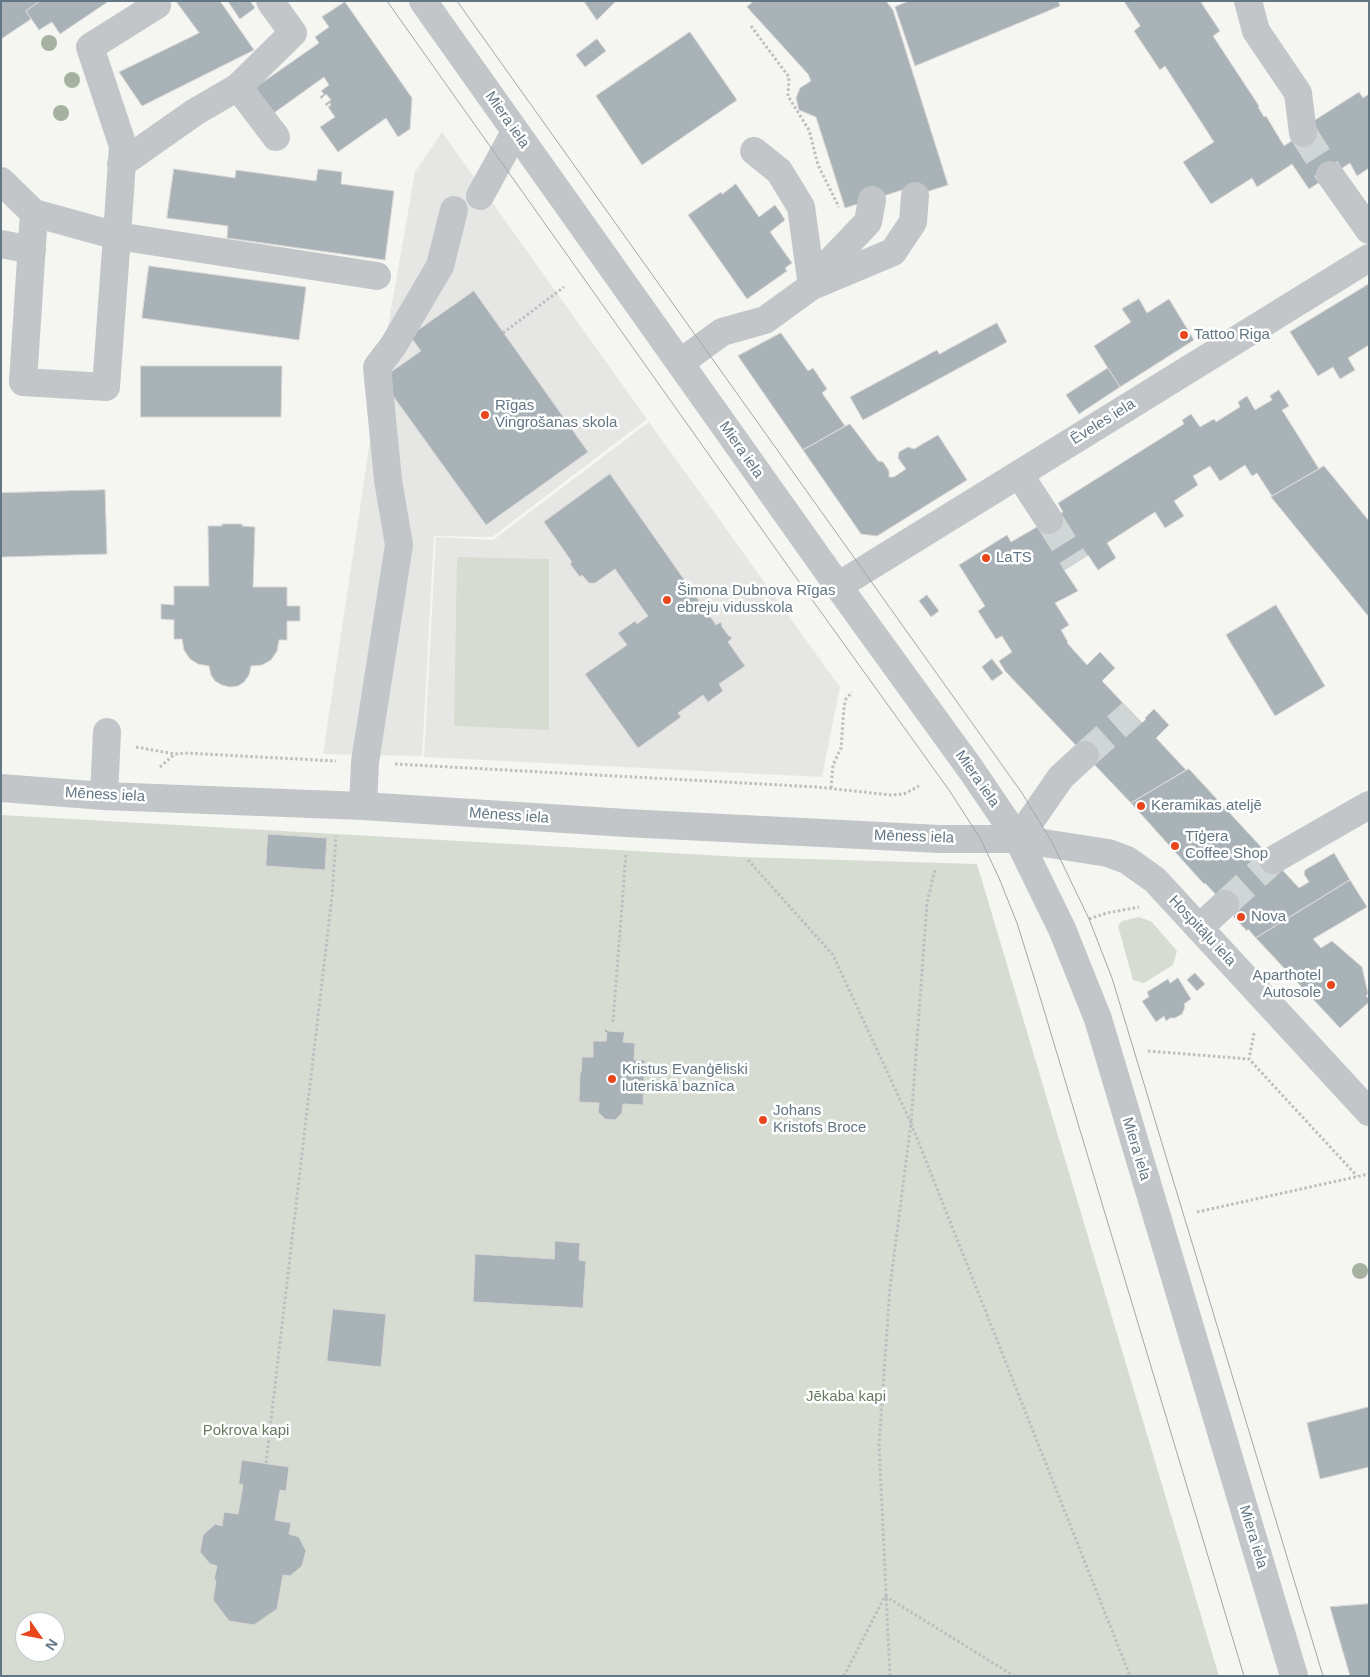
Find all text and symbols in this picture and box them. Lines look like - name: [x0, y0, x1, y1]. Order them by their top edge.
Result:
- street label: Miera iela: [481, 88, 533, 152]
- place label: Tattoo Riga: [1194, 326, 1270, 344]
- marker: Tattoo Riga: [1178, 329, 1190, 341]
- street label: Ēveles iela: [1067, 395, 1139, 449]
- place label: Rīgas Vingrošanas skola: [495, 397, 617, 432]
- marker: Rīgas Vingrošanas skola: [479, 409, 491, 421]
- street label: Miera iela: [715, 418, 767, 482]
- place label: LaTS: [996, 549, 1032, 567]
- marker: LaTS: [980, 552, 992, 564]
- place label: Šimona Dubnova Rīgas ebreju vidusskola: [677, 582, 835, 617]
- marker: Šimona Dubnova Rīgas ebreju vidusskola: [661, 594, 673, 606]
- street label: Miera iela: [951, 747, 1003, 811]
- street label: Mēness iela: [65, 784, 145, 806]
- place label: Keramikas ateljē: [1151, 797, 1262, 815]
- marker: Keramikas ateljē: [1135, 800, 1147, 812]
- street label: Mēness iela: [468, 804, 550, 828]
- street label: Mēness iela: [874, 827, 954, 847]
- place label: Tīģera Coffee Shop: [1185, 828, 1268, 863]
- marker: Tīģera Coffee Shop: [1169, 840, 1181, 852]
- street label: Hospitāļu iela: [1165, 892, 1239, 970]
- place label: Nova: [1251, 908, 1286, 926]
- marker: Nova: [1235, 911, 1247, 923]
- place label: Aparthotel Autosole: [1253, 967, 1321, 1002]
- marker: Aparthotel Autosole: [1325, 979, 1337, 991]
- place label: Kristus Evanģēliski luteriskā baznīca: [622, 1061, 748, 1096]
- marker: Kristus Evanģēliski luteriskā baznīca: [606, 1073, 618, 1085]
- place label: Johans Kristofs Broce: [773, 1102, 866, 1137]
- marker: Johans Kristofs Broce: [757, 1114, 769, 1126]
- street label: Miera iela: [1118, 1115, 1154, 1183]
- park label: Jēkaba kapi: [806, 1388, 886, 1406]
- park label: Pokrova kapi: [203, 1422, 289, 1440]
- street label: Miera iela: [1235, 1503, 1271, 1571]
- north arrow: [15, 1612, 65, 1662]
- text: N: [42, 1636, 61, 1653]

